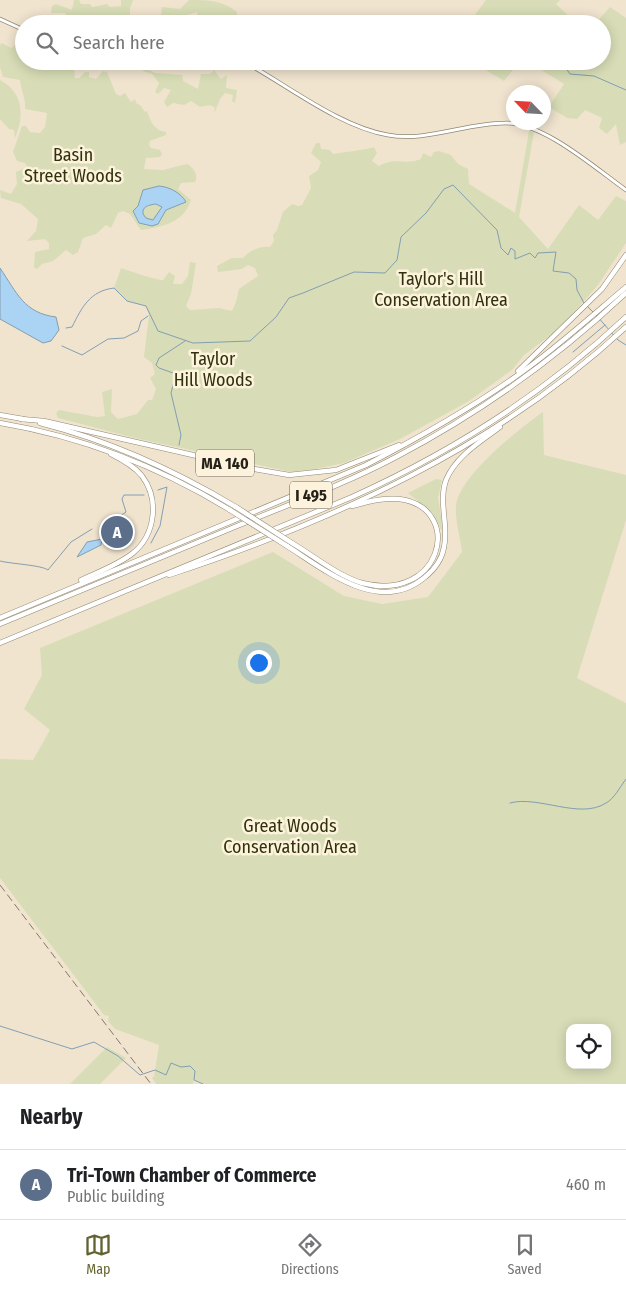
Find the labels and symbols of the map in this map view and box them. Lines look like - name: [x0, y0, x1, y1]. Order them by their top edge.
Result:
- north arrow: [506, 85, 551, 130]
- park label: Basin Street Woods: [24, 144, 122, 187]
- park label: Taylor's Hill Conservation Area: [374, 268, 508, 311]
- park label: Taylor Hill Woods: [174, 348, 253, 391]
- road number: MA 140: [196, 449, 254, 476]
- road number: I 495: [290, 482, 332, 508]
- pin: A: [101, 513, 133, 551]
- your location: [246, 650, 272, 676]
- park label: Great Woods Conservation Area: [223, 815, 357, 858]

